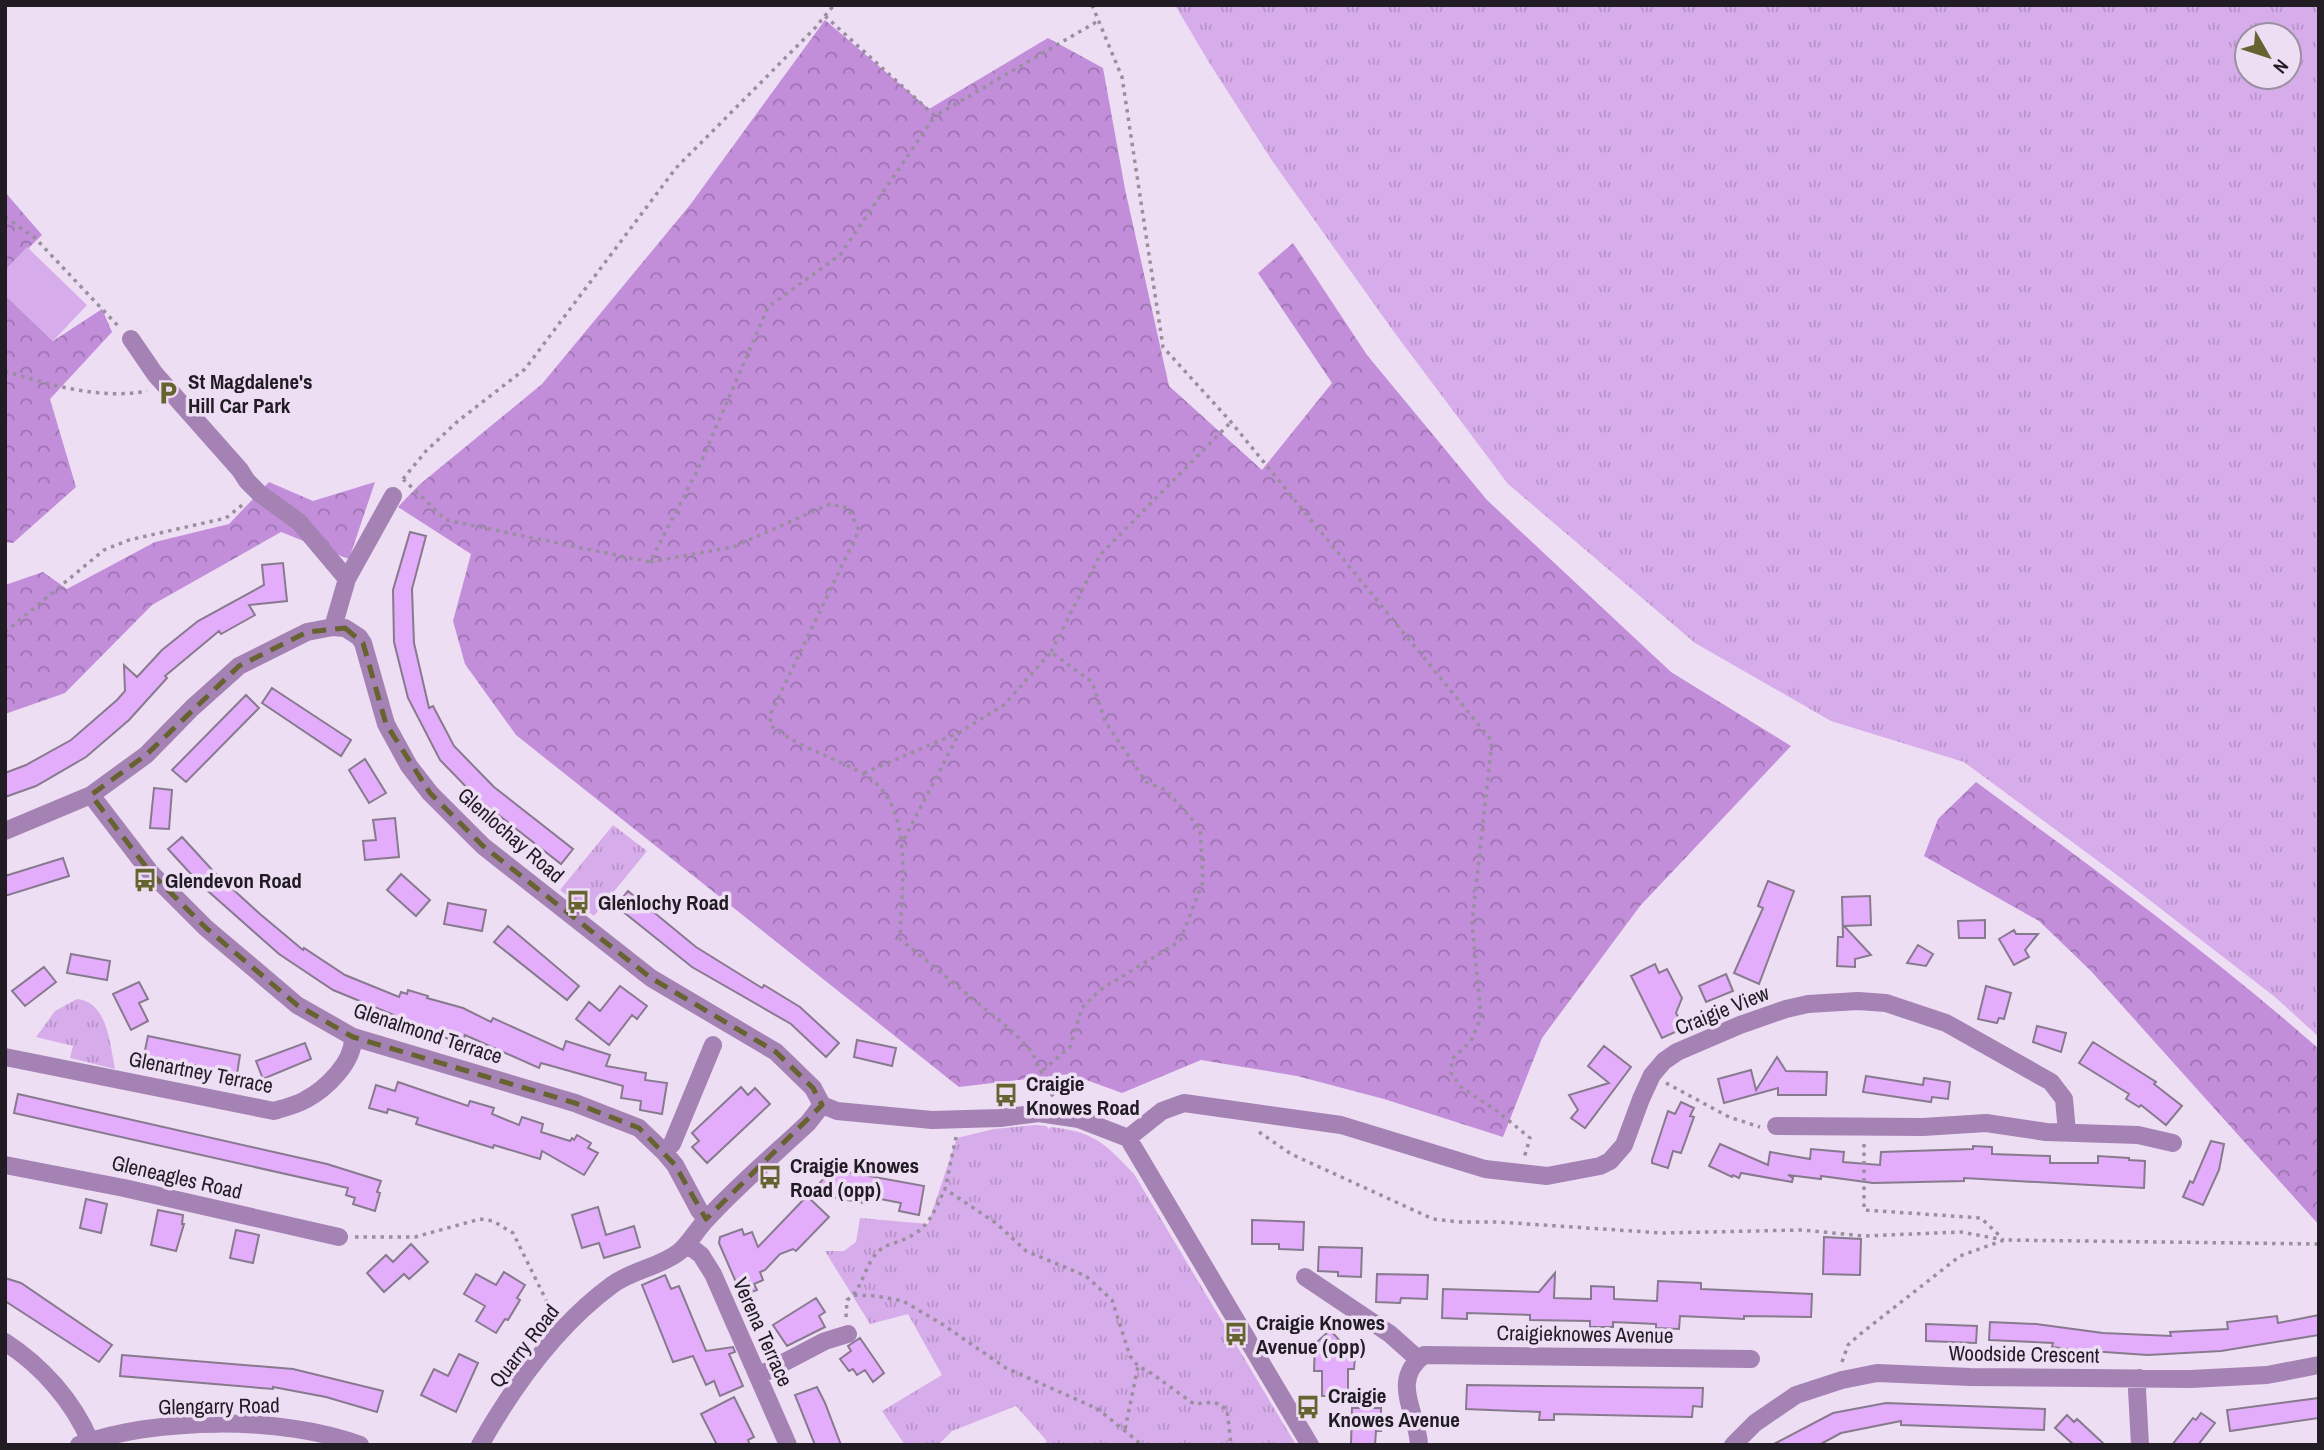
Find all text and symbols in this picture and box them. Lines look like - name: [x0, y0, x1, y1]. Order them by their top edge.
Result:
- north arrow: [2233, 21, 2303, 91]
- text: N: [2268, 54, 2295, 79]
- place label: St Magdalene's Hill Car Park: [188, 367, 313, 420]
- parking icon: St Magdalene's Hill Car Park: [154, 379, 182, 407]
- street label: Glenlochay Road: [452, 781, 570, 889]
- bus stop icon: Glendevon Road: [131, 866, 159, 894]
- place label: Glendevon Road: [165, 866, 302, 895]
- bus stop icon: Glenlochy Road: [564, 888, 592, 916]
- place label: Glenlochy Road: [598, 888, 729, 917]
- street label: Craigie View: [1671, 978, 1774, 1042]
- street label: Glenalmond Terrace: [350, 995, 506, 1071]
- street label: Glenartney Terrace: [127, 1044, 275, 1100]
- place label: Craigie Knowes Road: [1026, 1069, 1140, 1122]
- bus stop icon: Craigie Knowes Road: [992, 1081, 1020, 1109]
- street label: Gleneagles Road: [109, 1148, 245, 1206]
- place label: Craigie Knowes Road (opp): [790, 1151, 919, 1204]
- bus stop icon: Craigie Knowes Road (opp): [756, 1163, 784, 1191]
- street label: Verena Terrace: [726, 1273, 800, 1391]
- street label: Quarry Road: [482, 1298, 566, 1394]
- place label: Craigie Knowes Avenue (opp): [1256, 1308, 1385, 1361]
- street label: Craigieknowes Avenue: [1496, 1318, 1674, 1350]
- bus stop icon: Craigie Knowes Avenue (opp): [1222, 1320, 1250, 1348]
- street label: Woodside Crescent: [1948, 1338, 2100, 1370]
- place label: Craigie Knowes Avenue: [1328, 1381, 1460, 1434]
- street label: Glengarry Road: [158, 1390, 280, 1422]
- bus stop icon: Craigie Knowes Avenue: [1294, 1393, 1322, 1421]

